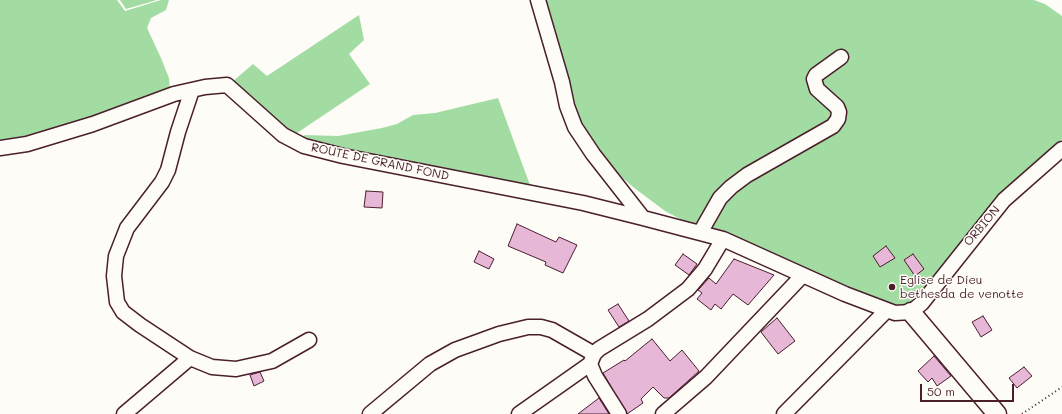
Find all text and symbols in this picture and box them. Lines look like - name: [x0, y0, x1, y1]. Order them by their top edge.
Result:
- street label: ROUTE DE GRAND FOND: [310, 140, 450, 184]
- street label: ORBION: [961, 203, 1003, 249]
- place label: Eglise de Dieu bethesda de venotte: [900, 273, 1024, 301]
- marker: Eglise de Dieu bethesda de venotte: [887, 282, 897, 292]
- scale bar: [922, 376, 1016, 402]
- text: 50 m: [927, 383, 955, 399]

